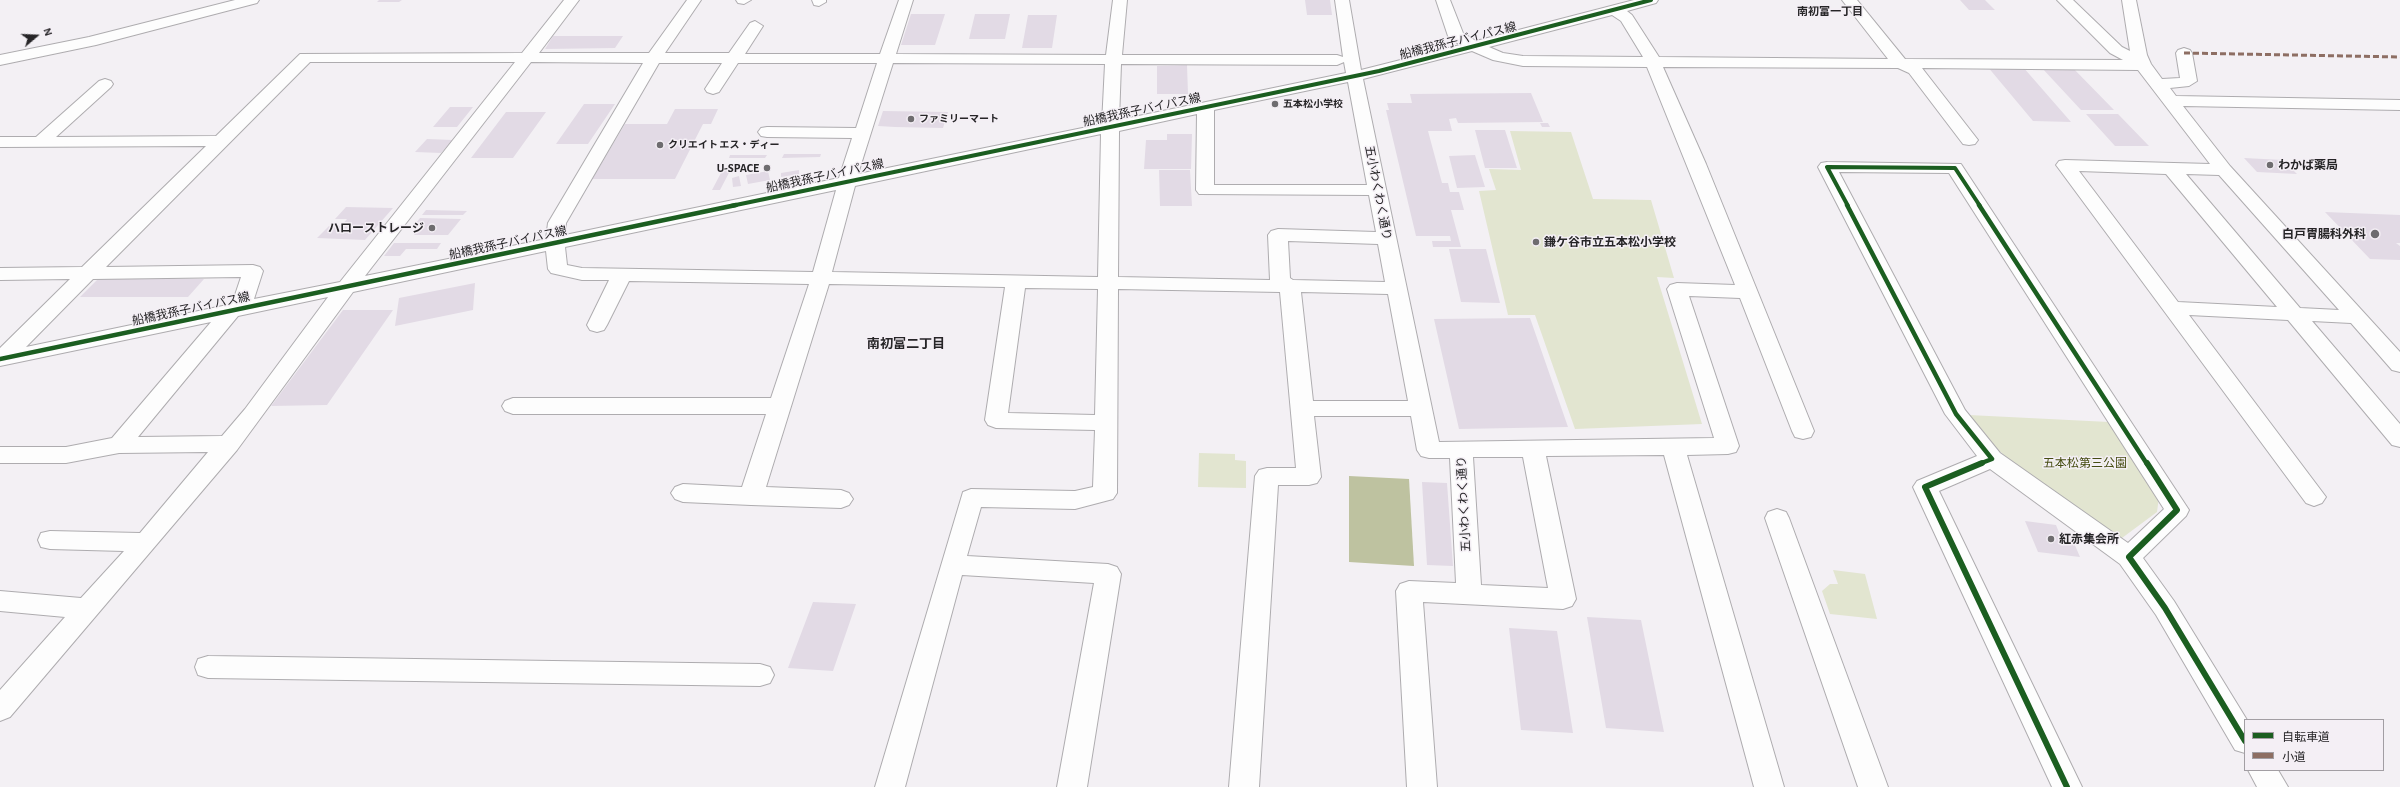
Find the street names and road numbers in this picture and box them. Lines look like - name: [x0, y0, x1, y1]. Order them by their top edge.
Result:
- street label: 船橋我孫子バイパス線: [1398, 19, 1518, 63]
- street label: 船橋我孫子バイパス線: [1082, 90, 1202, 130]
- street label: 五小わくわく通り: [1362, 145, 1394, 241]
- street label: 船橋我孫子バイパス線: [765, 156, 885, 196]
- street label: 船橋我孫子バイパス線: [448, 223, 568, 263]
- street label: 船橋我孫子バイパス線: [131, 289, 251, 329]
- street label: 五小わくわく通り: [1454, 456, 1474, 552]

